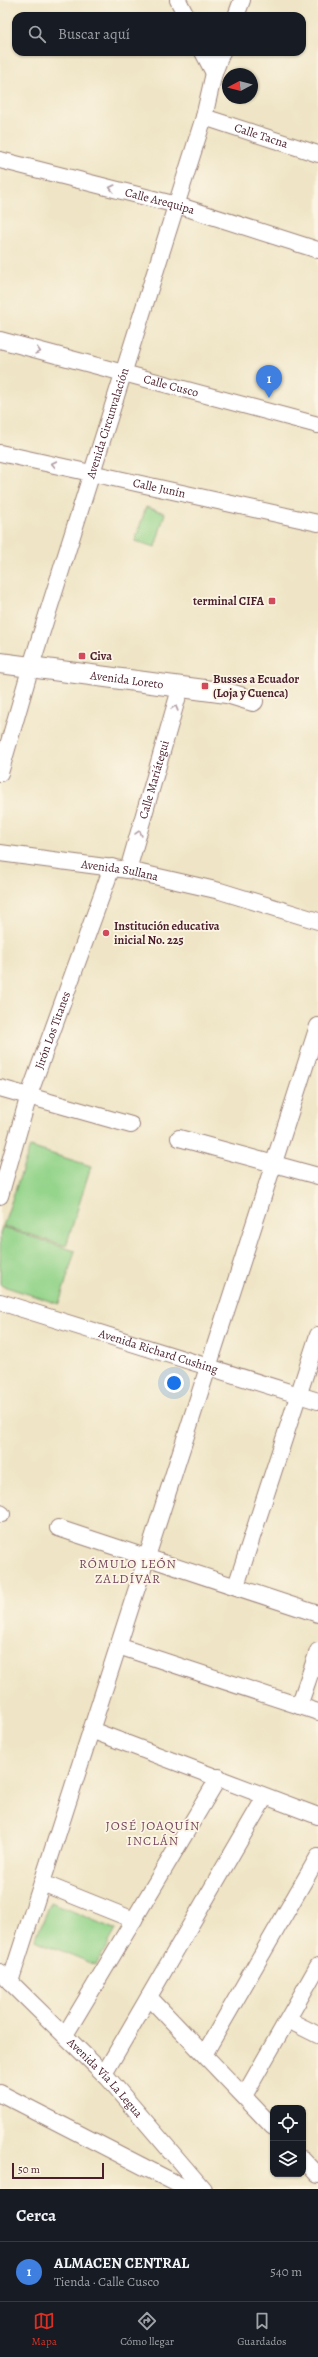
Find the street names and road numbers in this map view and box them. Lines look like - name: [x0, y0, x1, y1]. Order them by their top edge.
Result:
- street label: Calle Tacna: [232, 119, 290, 152]
- street label: Calle Arequipa: [123, 184, 197, 218]
- street label: Avenida Circunvalación: [82, 365, 133, 481]
- street label: Calle Cusco: [142, 371, 200, 401]
- street label: Calle Junín: [131, 474, 187, 502]
- street label: Avenida Loreto: [88, 667, 164, 693]
- street label: Calle Mariátegui: [135, 738, 173, 821]
- street label: Avenida Sullana: [79, 856, 160, 885]
- street label: Jirón Los Titanes: [31, 989, 74, 1071]
- street label: Avenida Richard Cushing: [96, 1325, 220, 1377]
- street label: Avenida Vía La Legua: [63, 2034, 146, 2121]

